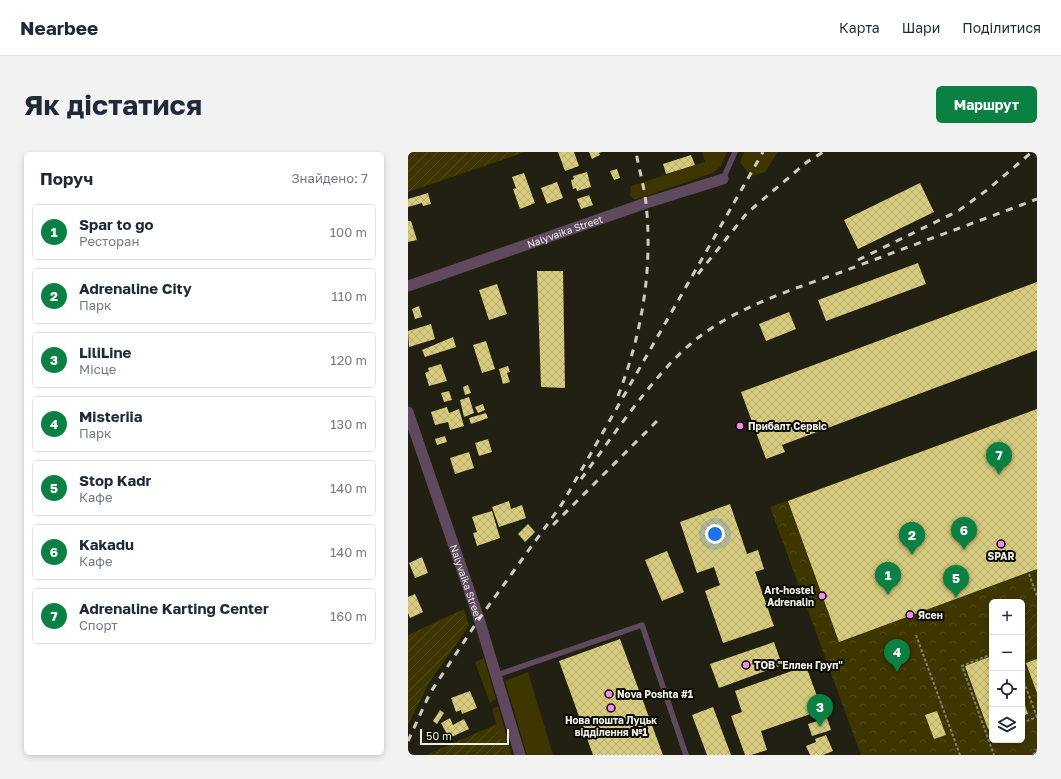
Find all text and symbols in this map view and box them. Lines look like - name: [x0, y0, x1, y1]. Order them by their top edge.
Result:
- text: Nearbee: [20, 16, 98, 39]
- text: Карта: [839, 19, 880, 36]
- text: Шари: [902, 19, 940, 36]
- text: Поділитися: [962, 19, 1041, 36]
- button: Маршрут: [936, 86, 1037, 123]
- text: Як дістатися: [24, 88, 202, 121]
- text: Поруч: [40, 168, 93, 189]
- text: Знайдено: 7: [291, 170, 368, 186]
- street label: Nalyvaika Street: [525, 213, 604, 250]
- text: Spar to go: [79, 215, 154, 233]
- text: 1: [51, 224, 57, 240]
- text: 100 m: [330, 224, 367, 240]
- text: Ресторан: [79, 233, 139, 249]
- text: Adrenaline City: [79, 279, 192, 297]
- text: 2: [50, 288, 58, 304]
- text: 110 m: [332, 288, 367, 304]
- text: Парк: [79, 297, 112, 313]
- text: LiliLine: [79, 343, 131, 361]
- text: 3: [50, 352, 58, 368]
- text: 120 m: [330, 352, 367, 368]
- text: Місце: [79, 361, 116, 377]
- text: Misteriia: [79, 407, 142, 425]
- text: 4: [50, 416, 58, 432]
- text: 130 m: [330, 416, 367, 432]
- place label: Прибалт Сервіс: [748, 420, 827, 432]
- marker: Прибалт Сервіс: [735, 421, 745, 431]
- text: Парк: [79, 425, 112, 441]
- pin: 7: [986, 442, 1012, 475]
- text: Stop Kadr: [79, 471, 151, 489]
- text: 5: [50, 480, 58, 496]
- text: 140 m: [330, 480, 367, 496]
- text: Кафе: [79, 489, 112, 505]
- pin: 6: [951, 517, 977, 550]
- pin: 2: [899, 522, 925, 555]
- your location: [705, 524, 725, 544]
- text: Kakadu: [79, 535, 134, 553]
- marker: SPAR: [996, 539, 1006, 549]
- street label: Nalyvaika Street: [448, 543, 485, 622]
- text: 6: [50, 544, 58, 560]
- text: 140 m: [330, 544, 367, 560]
- place label: SPAR: [988, 550, 1014, 562]
- text: Кафе: [79, 553, 112, 569]
- pin: 1: [875, 562, 901, 595]
- pin: 5: [943, 565, 969, 598]
- place label: Art-hostel Adrenalin: [764, 584, 815, 608]
- marker: Art-hostel Adrenalin: [817, 591, 827, 601]
- text: Adrenaline Karting Center: [79, 599, 269, 617]
- map controls: [989, 599, 1025, 743]
- button: +: [989, 599, 1025, 635]
- text: 7: [50, 608, 58, 624]
- text: 160 m: [330, 608, 367, 624]
- place label: Ясен: [918, 609, 943, 621]
- marker: Ясен: [905, 610, 915, 620]
- text: Спорт: [79, 617, 118, 633]
- button: −: [989, 635, 1025, 671]
- pin: 4: [884, 639, 910, 672]
- place label: ТОВ "Еллен Груп": [754, 659, 843, 671]
- marker: ТОВ "Еллен Груп": [741, 660, 751, 670]
- button: locate: [989, 671, 1025, 707]
- place label: Nova Poshta #1: [617, 688, 693, 700]
- marker: Nova Poshta #1: [604, 689, 614, 699]
- pin: 3: [807, 694, 833, 727]
- marker: Нова пошта Луцьк відділення №1: [606, 703, 616, 713]
- button: layers: [989, 707, 1025, 743]
- place label: Нова пошта Луцьк відділення №1: [565, 714, 657, 738]
- scale bar: [420, 727, 509, 746]
- text: 50 m: [426, 729, 452, 742]

